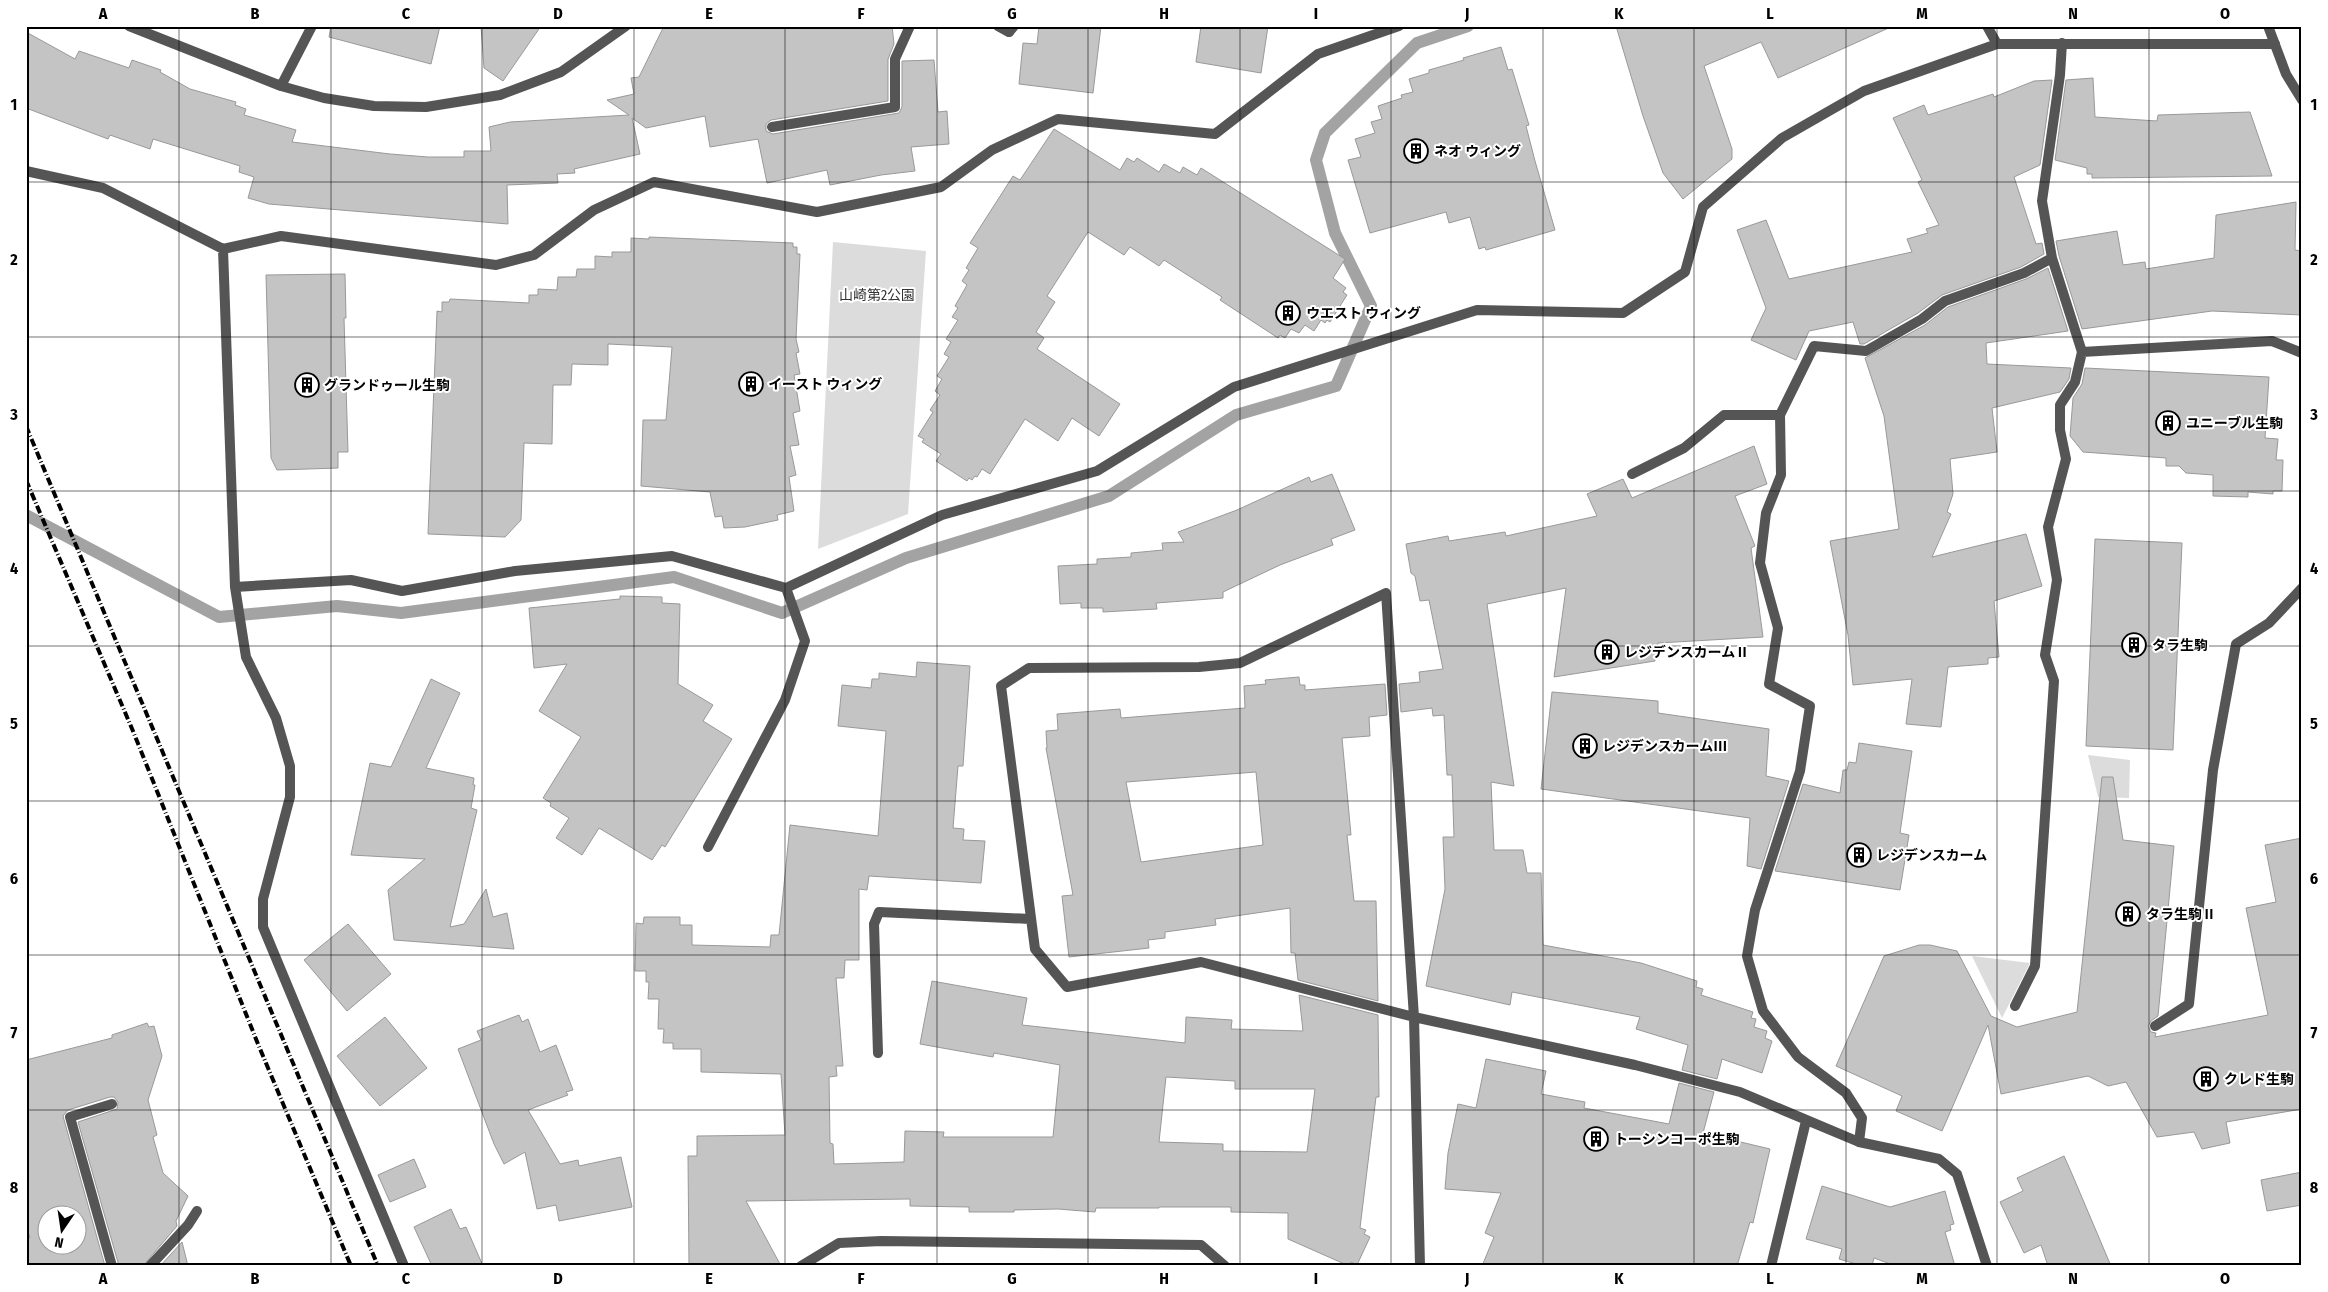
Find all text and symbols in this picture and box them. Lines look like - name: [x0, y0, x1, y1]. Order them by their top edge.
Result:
- text: A: [98, 4, 108, 23]
- text: B: [251, 4, 260, 23]
- text: C: [402, 4, 411, 23]
- text: D: [553, 4, 563, 23]
- text: E: [705, 4, 713, 23]
- text: F: [857, 4, 865, 23]
- text: G: [1007, 4, 1017, 23]
- text: H: [1159, 4, 1169, 23]
- text: I: [1314, 4, 1318, 23]
- text: J: [1464, 4, 1469, 23]
- text: K: [1614, 4, 1624, 23]
- text: L: [1766, 4, 1774, 23]
- text: M: [1916, 4, 1928, 23]
- text: N: [2068, 4, 2078, 23]
- text: O: [2220, 4, 2230, 23]
- text: 1: [11, 95, 17, 114]
- text: 1: [2311, 95, 2317, 114]
- building icon: ネオ ウィング: [1403, 138, 1429, 164]
- place label: ネオ ウィング: [1434, 143, 1521, 160]
- text: 2: [9, 250, 18, 269]
- text: 2: [2309, 250, 2318, 269]
- park label: 山崎第2公園: [839, 287, 915, 304]
- building icon: ウエスト ウィング: [1275, 300, 1301, 326]
- place label: ウエスト ウィング: [1306, 305, 1421, 322]
- building icon: イースト ウィング: [738, 371, 764, 397]
- building icon: グランドゥール生駒: [294, 372, 320, 398]
- place label: イースト ウィング: [768, 376, 882, 393]
- place label: グランドゥール生駒: [324, 377, 450, 394]
- text: 3: [9, 405, 18, 424]
- text: 3: [2309, 405, 2318, 424]
- building icon: ユニーブル生駒: [2155, 410, 2181, 436]
- place label: ユニーブル生駒: [2186, 415, 2283, 432]
- text: 4: [10, 559, 18, 578]
- text: 4: [2310, 559, 2318, 578]
- building icon: タラ生駒: [2121, 632, 2147, 658]
- place label: タラ生駒: [2152, 637, 2208, 654]
- building icon: レジデンスカームⅡ: [1594, 639, 1620, 665]
- place label: レジデンスカームⅡ: [1624, 644, 1749, 661]
- text: 5: [10, 714, 18, 733]
- text: 5: [2310, 714, 2318, 733]
- building icon: レジデンスカームⅢ: [1572, 733, 1598, 759]
- place label: レジデンスカームⅢ: [1602, 738, 1727, 755]
- building icon: レジデンスカーム: [1846, 842, 1872, 868]
- place label: レジデンスカーム: [1876, 847, 1987, 864]
- text: 6: [10, 869, 18, 888]
- text: 6: [2310, 869, 2318, 888]
- building icon: タラ生駒Ⅱ: [2115, 901, 2141, 927]
- place label: タラ生駒Ⅱ: [2146, 906, 2216, 923]
- text: 7: [11, 1023, 18, 1042]
- text: 7: [2311, 1023, 2318, 1042]
- building icon: クレド生駒: [2193, 1066, 2219, 1092]
- place label: クレド生駒: [2224, 1071, 2294, 1088]
- building icon: トーシンコーポ生駒: [1583, 1126, 1609, 1152]
- place label: トーシンコーポ生駒: [1614, 1131, 1740, 1148]
- text: 8: [10, 1178, 19, 1197]
- text: 8: [2310, 1178, 2319, 1197]
- north arrow: [38, 1204, 88, 1254]
- text: N: [53, 1233, 65, 1251]
- text: A: [98, 1269, 108, 1288]
- text: B: [251, 1269, 260, 1288]
- text: C: [402, 1269, 411, 1288]
- text: D: [553, 1269, 563, 1288]
- text: E: [705, 1269, 713, 1288]
- text: F: [857, 1269, 865, 1288]
- text: G: [1007, 1269, 1017, 1288]
- text: H: [1159, 1269, 1169, 1288]
- text: I: [1314, 1269, 1318, 1288]
- text: J: [1464, 1269, 1469, 1288]
- text: K: [1614, 1269, 1624, 1288]
- text: L: [1766, 1269, 1774, 1288]
- text: M: [1916, 1269, 1928, 1288]
- text: N: [2068, 1269, 2078, 1288]
- text: O: [2220, 1269, 2230, 1288]

